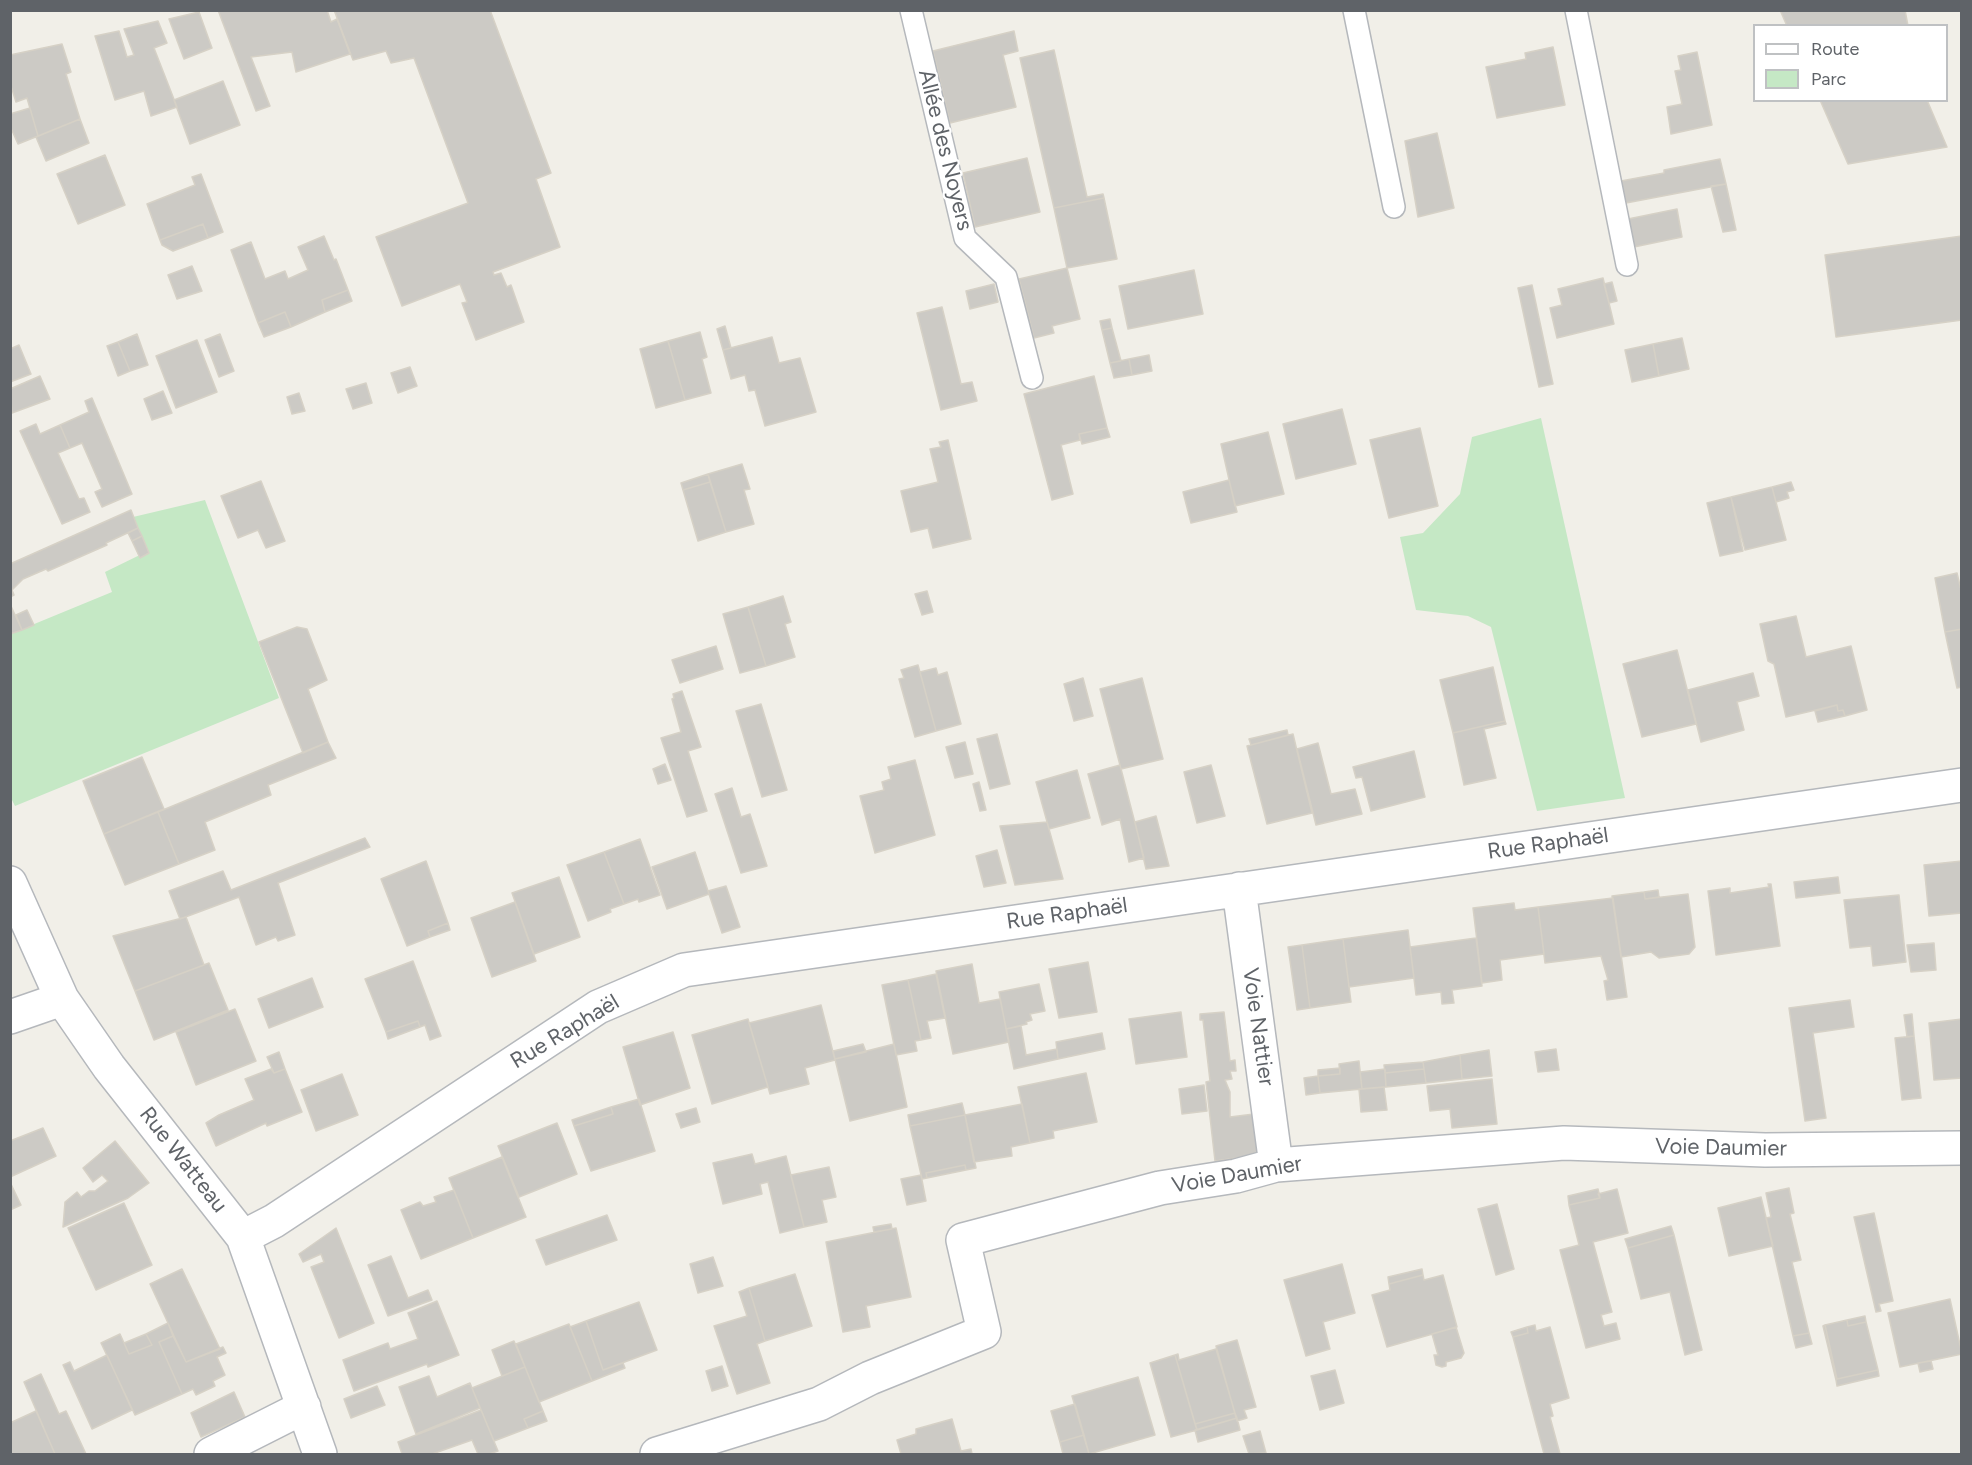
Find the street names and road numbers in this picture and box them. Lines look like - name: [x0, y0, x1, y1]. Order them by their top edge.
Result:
- street label: Allée des Noyers: [912, 67, 978, 233]
- street label: Rue Raphaël: [1486, 822, 1610, 866]
- street label: Rue Raphaël: [1005, 892, 1129, 936]
- street label: Voie Nattier: [1237, 966, 1279, 1088]
- street label: Rue Raphaël: [506, 989, 624, 1075]
- street label: Rue Watteau: [133, 1102, 233, 1218]
- street label: Voie Daumier: [1655, 1134, 1787, 1162]
- street label: Voie Daumier: [1170, 1151, 1304, 1199]

